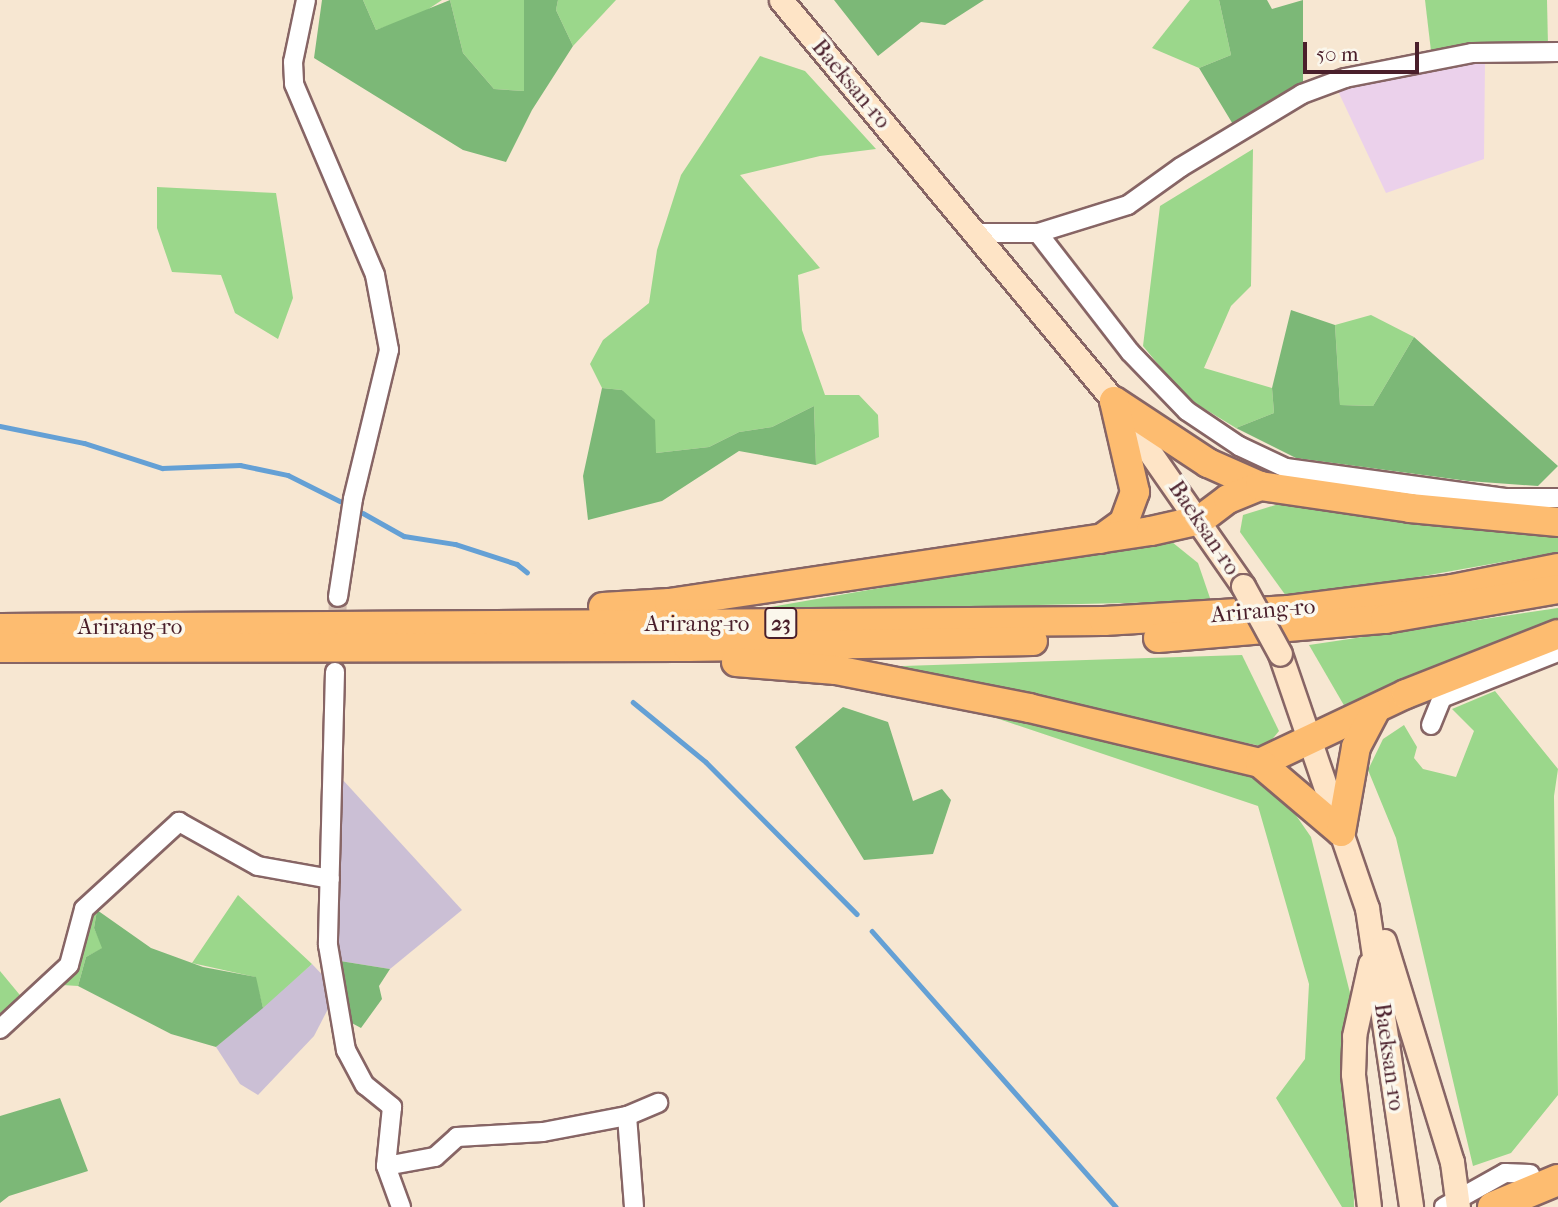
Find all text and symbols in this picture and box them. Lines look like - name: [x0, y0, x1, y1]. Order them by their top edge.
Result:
- scale bar: [1306, 28, 1422, 72]
- street label: Baeksan-ro: [806, 34, 896, 134]
- text: 50 m: [1316, 42, 1359, 66]
- street label: Baeksan-ro: [1162, 475, 1246, 581]
- street label: Arirang-ro: [1210, 593, 1316, 629]
- road number: 23: [764, 606, 798, 640]
- street label: Arirang-ro: [645, 610, 749, 638]
- street label: Arirang-ro: [78, 613, 182, 641]
- street label: Baeksan-ro: [1368, 1001, 1410, 1113]

